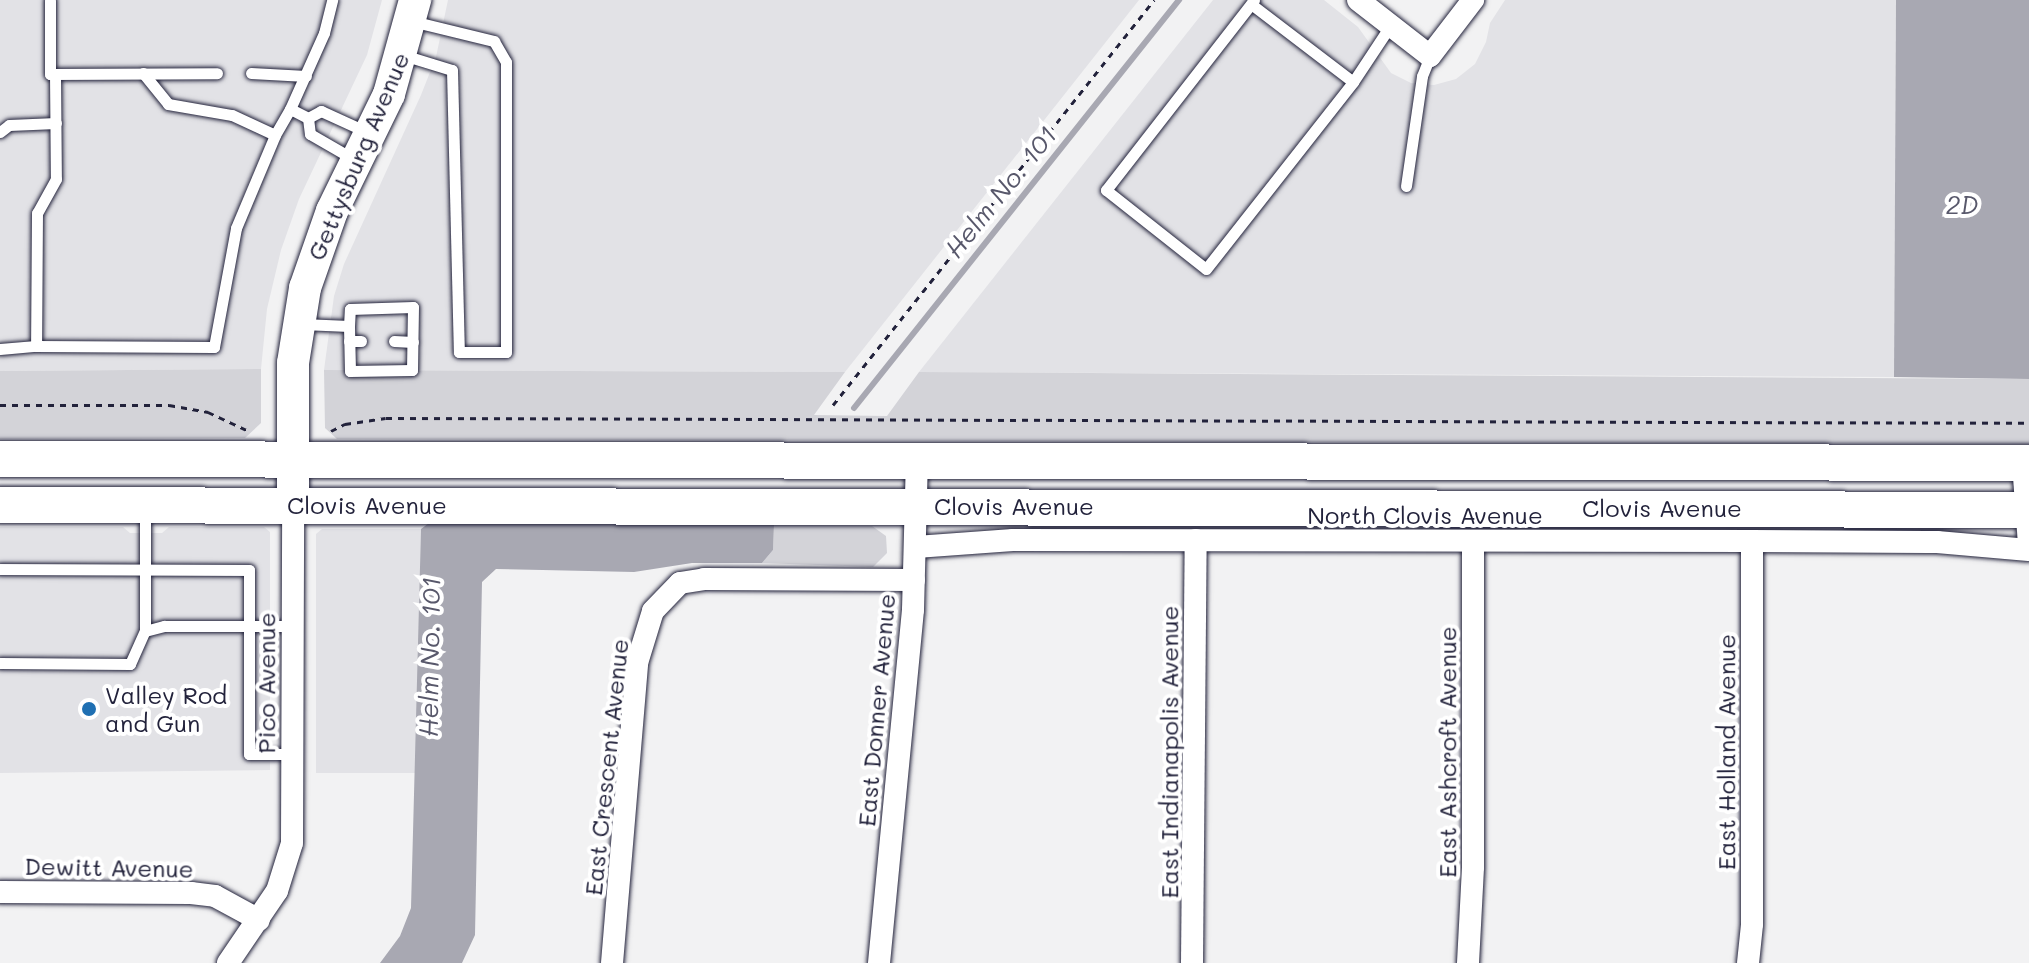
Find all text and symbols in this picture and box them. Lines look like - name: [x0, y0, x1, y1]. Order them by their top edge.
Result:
- street label: Gettysburg Avenue: [301, 48, 415, 264]
- water label: Helm No. 101: [938, 120, 1064, 264]
- water label: 2D: [1946, 189, 1978, 221]
- street label: Clovis Avenue: [287, 491, 447, 519]
- street label: Clovis Avenue: [934, 492, 1094, 520]
- street label: Clovis Avenue: [1582, 494, 1742, 522]
- street label: North Clovis Avenue: [1307, 501, 1543, 529]
- water label: Helm No. 101: [413, 577, 447, 737]
- street label: East Donner Avenue: [851, 592, 901, 828]
- street label: East Indianapolis Avenue: [1155, 606, 1183, 898]
- street label: Pico Avenue: [252, 612, 280, 754]
- street label: East Ashcroft Avenue: [1433, 626, 1461, 878]
- street label: East Holland Avenue: [1712, 634, 1740, 870]
- street label: East Crescent Avenue: [578, 637, 634, 897]
- place label: Valley Rod and Gun: [105, 681, 227, 737]
- marker: Valley Rod and Gun: [80, 700, 98, 718]
- street label: Dewitt Avenue: [24, 851, 194, 883]

